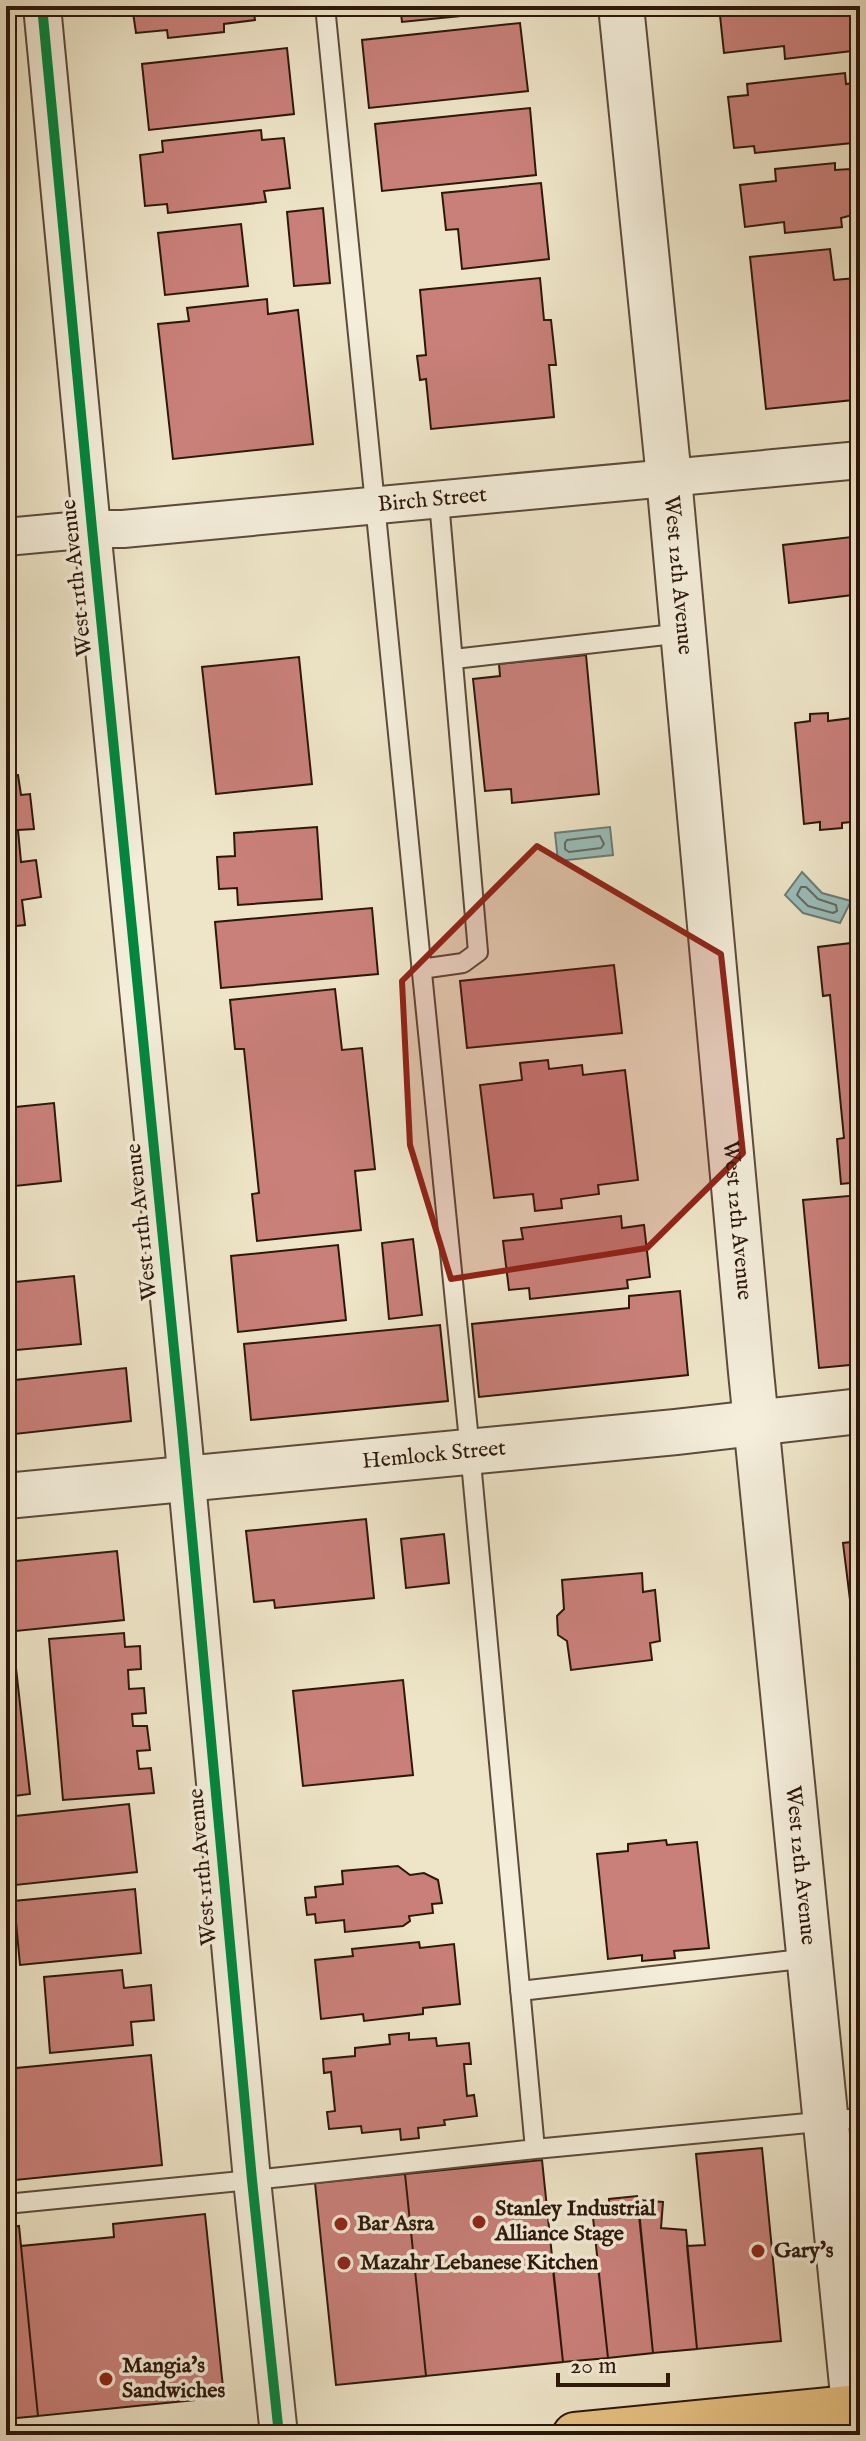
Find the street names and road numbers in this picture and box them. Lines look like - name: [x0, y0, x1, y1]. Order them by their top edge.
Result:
- street label: Birch Street: [377, 481, 488, 519]
- street label: West 12th Avenue: [657, 494, 699, 656]
- street label: West 11th Avenue: [55, 498, 99, 658]
- street label: West 12th Avenue: [716, 1140, 758, 1301]
- street label: West 11th Avenue: [120, 1142, 164, 1302]
- street label: Hemlock Street: [361, 1434, 508, 1476]
- street label: West 12th Avenue: [778, 1784, 822, 1946]
- street label: West 11th Avenue: [182, 1787, 224, 1947]

